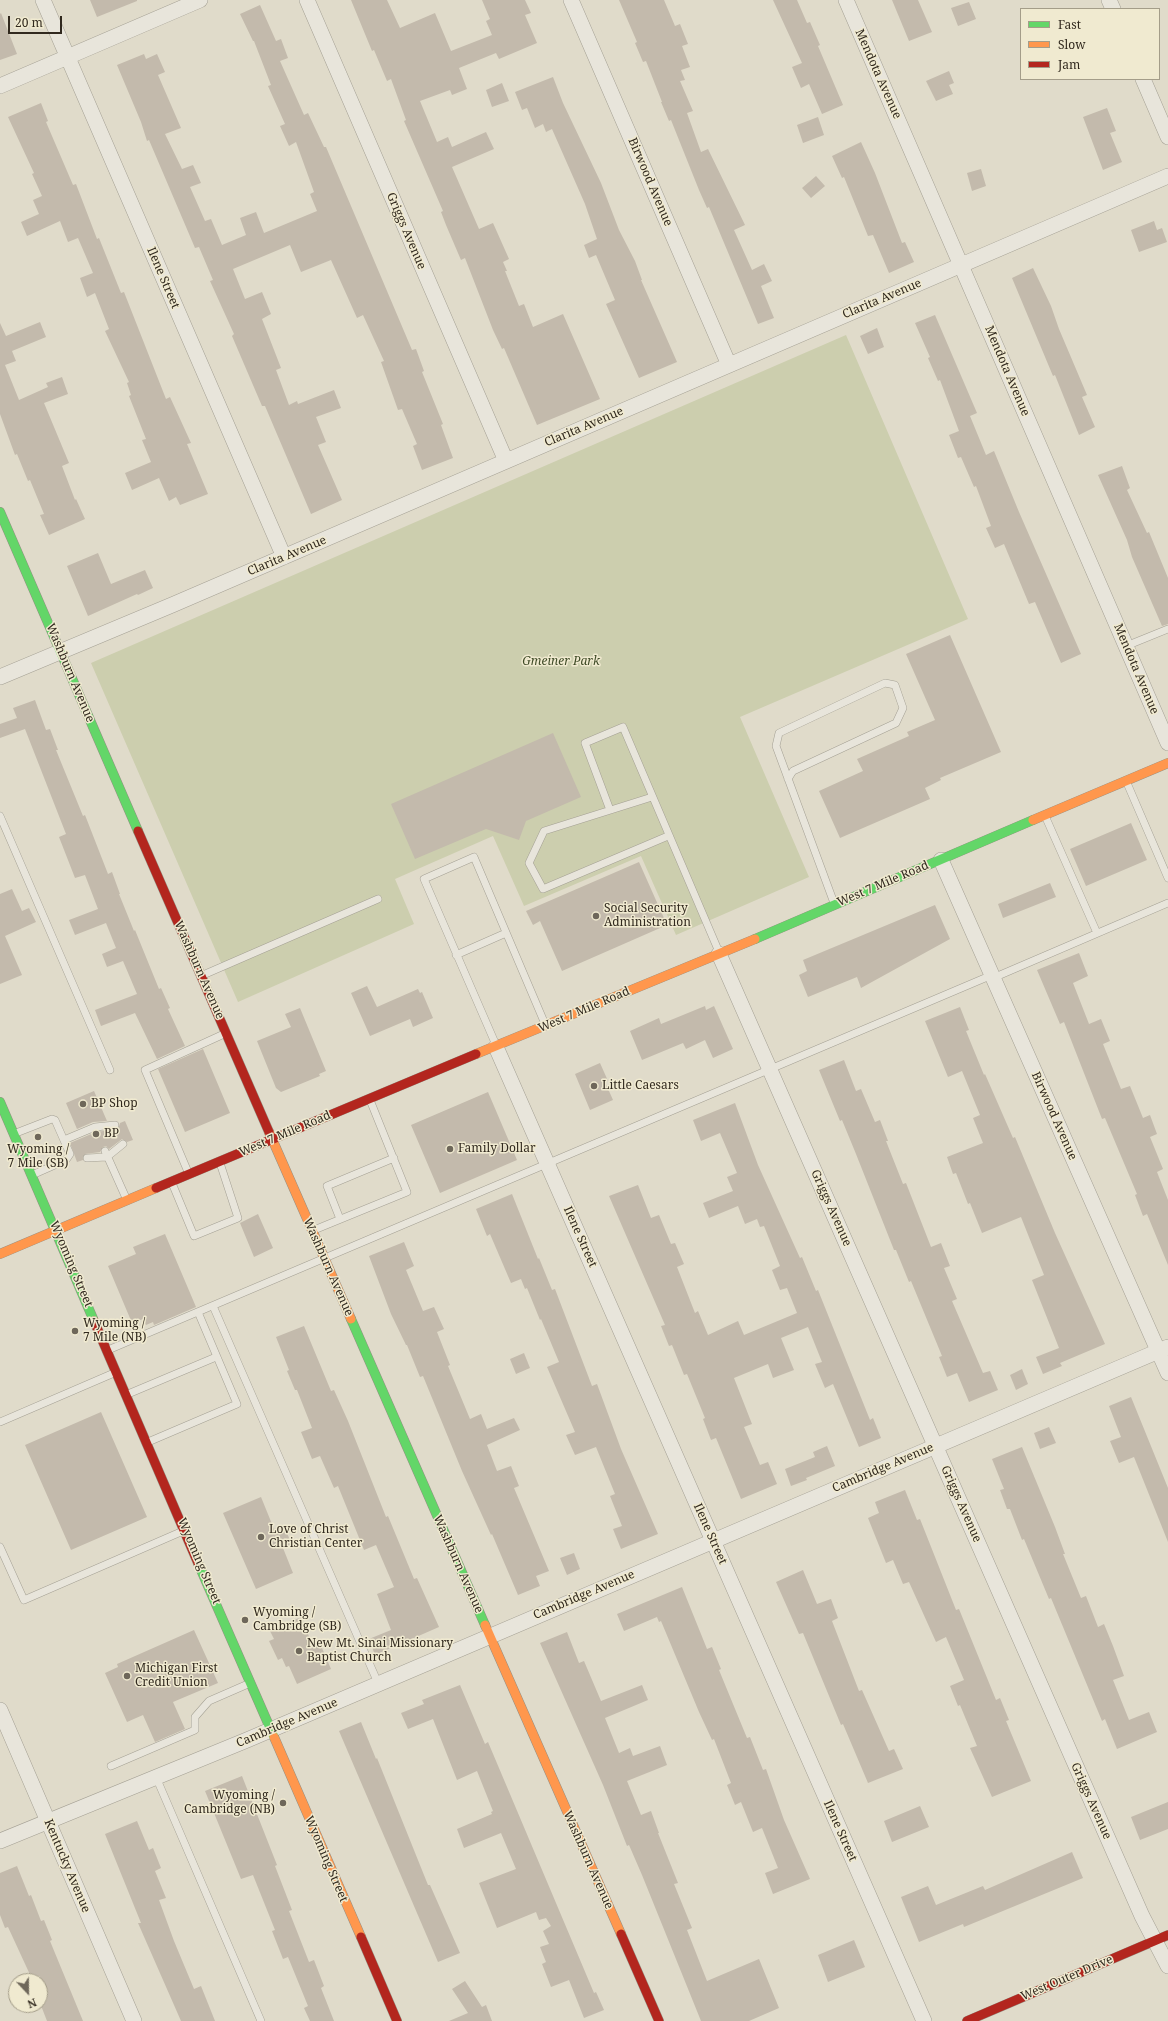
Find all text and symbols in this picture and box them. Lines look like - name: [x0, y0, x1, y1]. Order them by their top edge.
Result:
- scale bar: [10, 8, 64, 34]
- legend: [1020, 8, 1160, 80]
- text: 20 m: [15, 14, 43, 31]
- text: Fast: [1058, 16, 1081, 33]
- street label: Mendota Avenue: [852, 27, 904, 121]
- text: Slow: [1058, 36, 1086, 53]
- text: Jam: [1058, 56, 1080, 73]
- street label: Birwood Avenue: [625, 136, 675, 228]
- street label: Griggs Avenue: [383, 190, 429, 272]
- street label: Ilene Street: [144, 245, 182, 311]
- street label: Clarita Avenue: [840, 276, 924, 322]
- street label: Mendota Avenue: [981, 324, 1033, 418]
- street label: Clarita Avenue: [542, 404, 626, 450]
- street label: Clarita Avenue: [245, 533, 329, 579]
- street label: Washburn Avenue: [43, 621, 97, 725]
- street label: Mendota Avenue: [1110, 622, 1162, 716]
- park label: Gmeiner Park: [522, 655, 600, 669]
- street label: West 7 Mile Road: [835, 858, 931, 910]
- place label: Social Security Administration: [604, 902, 691, 930]
- marker: Social Security Administration: [591, 911, 601, 921]
- street label: Washburn Avenue: [171, 919, 227, 1021]
- street label: West 7 Mile Road: [536, 984, 632, 1036]
- street label: Birwood Avenue: [1028, 1070, 1080, 1162]
- place label: Little Caesars: [602, 1079, 679, 1093]
- marker: Little Caesars: [589, 1081, 599, 1091]
- place label: BP Shop: [91, 1097, 138, 1111]
- marker: BP Shop: [78, 1099, 88, 1109]
- street label: West 7 Mile Road: [237, 1108, 333, 1160]
- place label: BP: [104, 1127, 119, 1141]
- marker: BP: [91, 1129, 101, 1139]
- marker: Wyoming / 7 Mile (SB): [33, 1132, 43, 1142]
- place label: Family Dollar: [458, 1142, 536, 1156]
- place label: Wyoming / 7 Mile (SB): [7, 1143, 69, 1171]
- marker: Family Dollar: [445, 1144, 455, 1154]
- street label: Griggs Avenue: [808, 1167, 854, 1249]
- street label: Ilene Street: [560, 1204, 600, 1270]
- street label: Washburn Avenue: [300, 1216, 356, 1318]
- street label: Wyoming Street: [46, 1219, 96, 1309]
- place label: Wyoming / 7 Mile (NB): [83, 1317, 146, 1345]
- marker: Wyoming / 7 Mile (NB): [70, 1326, 80, 1336]
- street label: Cambridge Avenue: [830, 1440, 936, 1496]
- street label: Griggs Avenue: [938, 1463, 984, 1545]
- street label: Ilene Street: [690, 1501, 730, 1567]
- street label: Washburn Avenue: [430, 1513, 486, 1615]
- street label: Wyoming Street: [174, 1516, 224, 1606]
- place label: Love of Christ Christian Center: [269, 1523, 362, 1551]
- marker: Love of Christ Christian Center: [256, 1532, 266, 1542]
- street label: Cambridge Avenue: [531, 1567, 637, 1623]
- place label: Wyoming / Cambridge (SB): [253, 1606, 341, 1634]
- marker: Wyoming / Cambridge (SB): [240, 1615, 250, 1625]
- place label: New Mt. Sinai Missionary Baptist Church: [307, 1637, 453, 1665]
- marker: New Mt. Sinai Missionary Baptist Church: [294, 1646, 304, 1656]
- place label: Michigan First Credit Union: [135, 1662, 218, 1690]
- marker: Michigan First Credit Union: [122, 1671, 132, 1681]
- street label: Cambridge Avenue: [234, 1695, 340, 1751]
- street label: Griggs Avenue: [1068, 1760, 1114, 1842]
- place label: Wyoming / Cambridge (NB): [184, 1789, 275, 1817]
- marker: Wyoming / Cambridge (NB): [278, 1798, 288, 1808]
- street label: Ilene Street: [820, 1798, 860, 1864]
- street label: Washburn Avenue: [560, 1809, 616, 1911]
- street label: Wyoming Street: [301, 1814, 351, 1904]
- street label: Kentucky Avenue: [41, 1817, 93, 1915]
- street label: West Outer Drive: [1019, 1952, 1115, 2004]
- north arrow: [8, 1973, 48, 2013]
- text: N: [25, 1995, 39, 2012]

